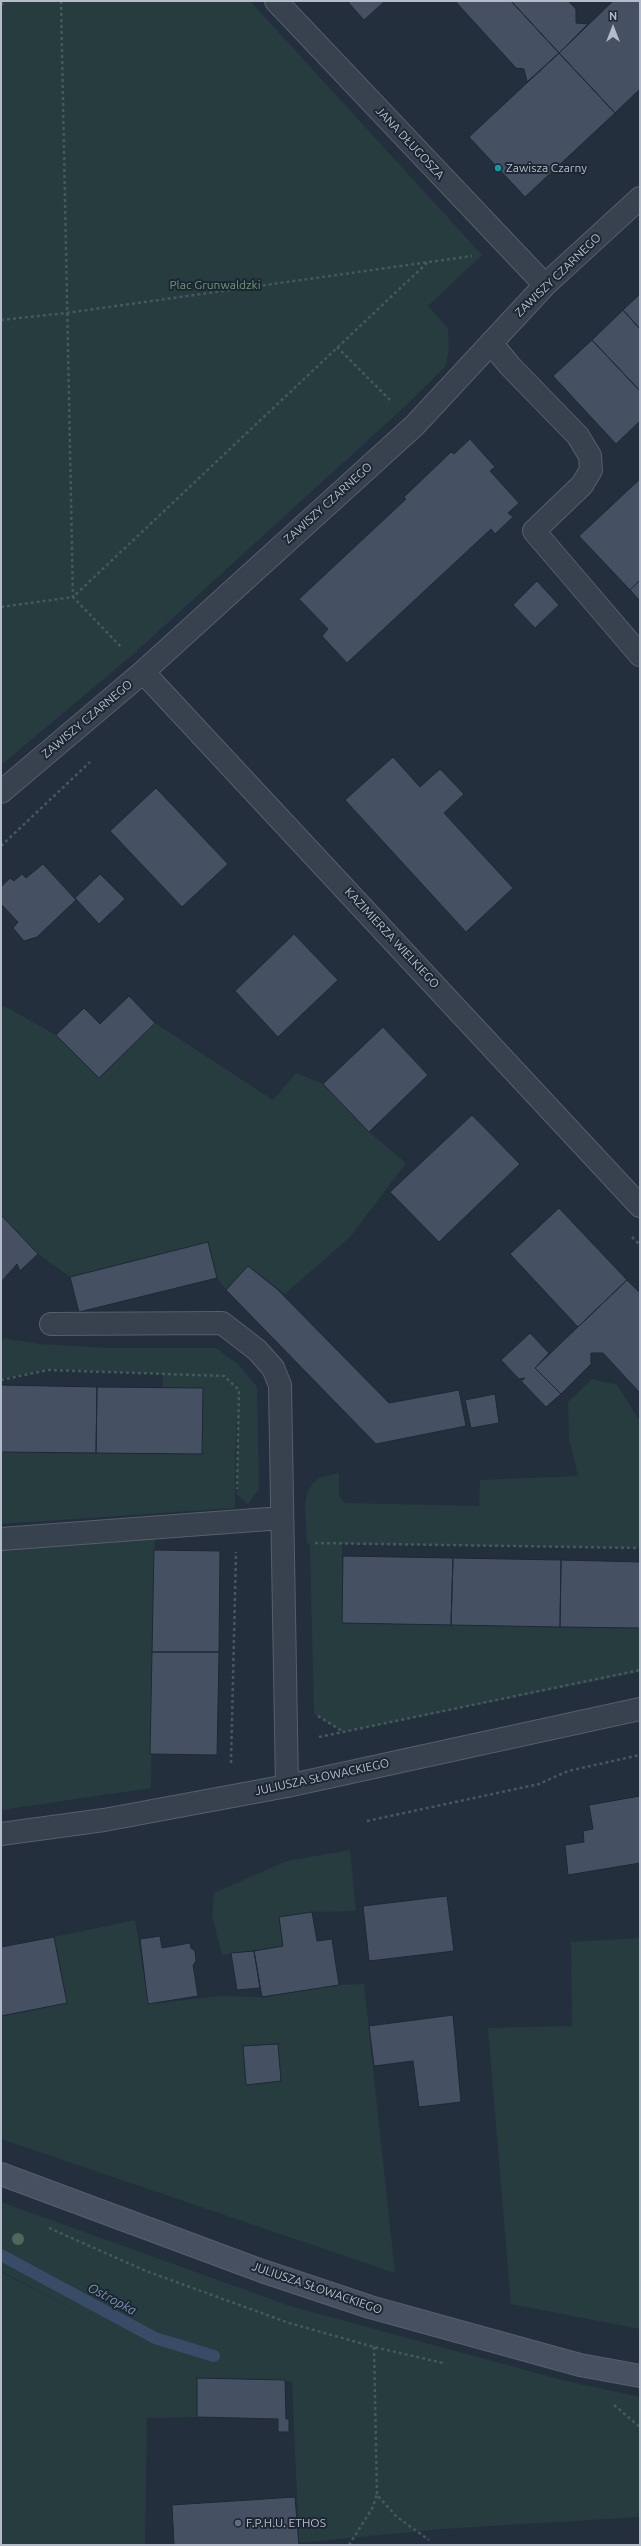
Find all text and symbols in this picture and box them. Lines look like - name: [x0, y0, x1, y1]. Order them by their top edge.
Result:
- north arrow: [593, 8, 633, 48]
- text: N: [609, 10, 617, 22]
- street label: JANA DŁUGOSZA: [373, 104, 447, 182]
- place label: Zawisza Czarny: [506, 161, 587, 175]
- marker: Zawisza Czarny: [493, 163, 503, 173]
- street label: ZAWISZY CZARNEGO: [512, 230, 604, 320]
- park label: Plac Grunwaldzki: [169, 278, 261, 292]
- street label: ZAWISZY CZARNEGO: [281, 460, 375, 546]
- street label: ZAWISZY CZARNEGO: [39, 677, 135, 761]
- street label: KAZIMIERZA WIELKIEGO: [342, 885, 442, 991]
- street label: JULIUSZA SŁOWACKIEGO: [253, 1756, 391, 1798]
- street label: JULIUSZA SŁOWACKIEGO: [250, 2259, 384, 2317]
- water label: Ostropka: [85, 2280, 139, 2318]
- place label: F.P.H.U. ETHOS: [246, 2516, 326, 2530]
- marker: F.P.H.U. ETHOS: [233, 2518, 243, 2528]

